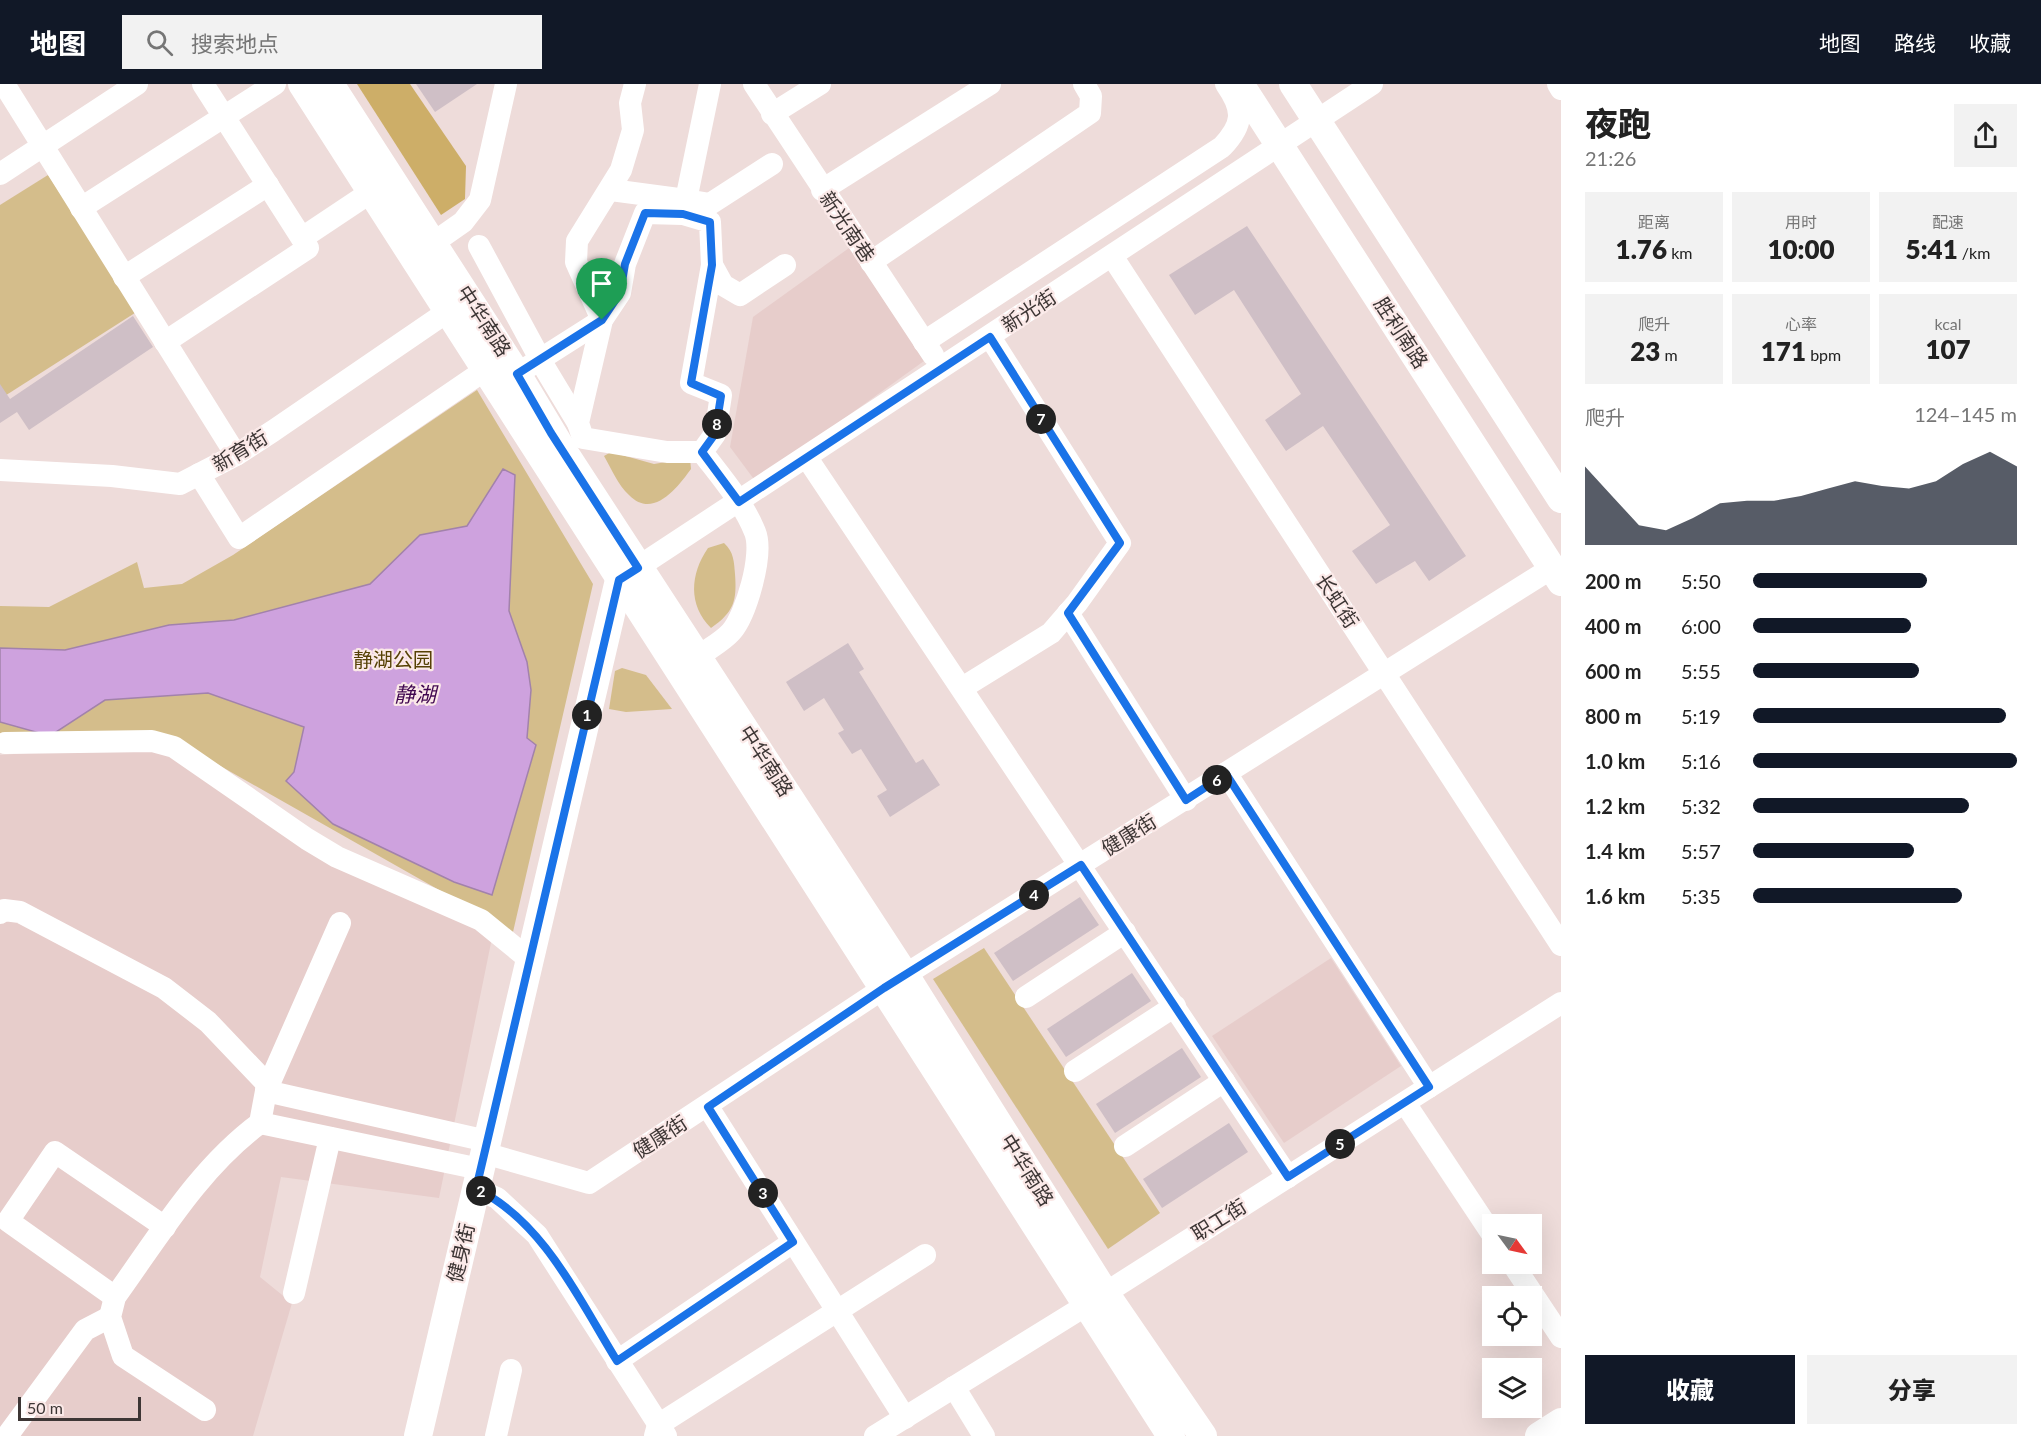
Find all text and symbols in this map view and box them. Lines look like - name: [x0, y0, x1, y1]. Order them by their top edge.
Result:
- search box: [122, 15, 542, 69]
- text: 地图: [30, 26, 86, 60]
- icon: search: [143, 26, 176, 59]
- text: 搜索地点: [191, 30, 279, 57]
- text: 地图: [1819, 30, 1861, 55]
- text: 路线: [1894, 30, 1936, 55]
- text: 收藏: [1969, 30, 2011, 55]
- text: 夜跑: [1585, 103, 1651, 143]
- button: share: [1954, 104, 2017, 167]
- text: 21:26: [1585, 146, 1636, 170]
- street label: 新光南巷: [816, 187, 880, 266]
- text: 距离: [1638, 212, 1670, 231]
- text: 用时: [1785, 212, 1817, 231]
- text: 配速: [1932, 212, 1964, 231]
- text: 1.76: [1616, 233, 1667, 265]
- text: 10:00: [1767, 233, 1835, 265]
- text: 5:41: [1906, 233, 1958, 265]
- text: km: [1667, 243, 1692, 262]
- text: /km: [1958, 243, 1990, 262]
- pin: [576, 258, 627, 320]
- icon: arrive: [585, 267, 618, 300]
- street label: 中华南路: [453, 280, 517, 361]
- street label: 新光街: [997, 284, 1060, 337]
- street label: 胜利南路: [1370, 292, 1434, 373]
- text: 爬升: [1638, 314, 1670, 333]
- text: 心率: [1785, 314, 1817, 333]
- text: kcal: [1934, 314, 1962, 333]
- text: 107: [1925, 333, 1971, 365]
- text: 23: [1630, 335, 1660, 367]
- text: 171: [1761, 335, 1806, 367]
- text: m: [1660, 345, 1678, 364]
- text: bpm: [1806, 345, 1841, 364]
- text: 124–145 m: [1914, 402, 2017, 426]
- pin: 7: [1026, 404, 1056, 434]
- text: 爬升: [1585, 405, 1625, 429]
- pin: 8: [702, 409, 732, 439]
- text: 7: [1036, 409, 1046, 428]
- text: 8: [712, 414, 722, 433]
- street label: 新育街: [208, 424, 271, 476]
- street label: 长虹街: [1311, 569, 1364, 632]
- text: 200 m: [1585, 569, 1641, 593]
- text: 5:50: [1681, 569, 1721, 593]
- text: 400 m: [1585, 614, 1641, 638]
- text: 6:00: [1681, 614, 1721, 638]
- park label: 静湖公园: [353, 647, 433, 671]
- text: 600 m: [1585, 659, 1641, 683]
- text: 5:55: [1681, 659, 1721, 683]
- water label: 静湖: [394, 681, 439, 706]
- pin: 1: [572, 700, 602, 730]
- text: 800 m: [1585, 704, 1641, 728]
- text: 5:19: [1681, 704, 1721, 728]
- text: 1: [582, 705, 592, 724]
- street label: 中华南路: [735, 720, 799, 801]
- text: 1.0 km: [1585, 749, 1645, 773]
- text: 5:16: [1681, 749, 1721, 773]
- pin: 6: [1202, 765, 1232, 795]
- text: 6: [1212, 770, 1222, 789]
- text: 1.2 km: [1585, 794, 1645, 818]
- text: 5:32: [1681, 794, 1721, 818]
- street label: 健康街: [1097, 808, 1160, 860]
- text: 1.4 km: [1585, 839, 1645, 863]
- text: 5:57: [1681, 839, 1721, 863]
- pin: 4: [1019, 880, 1049, 910]
- text: 1.6 km: [1585, 884, 1645, 908]
- text: 5:35: [1681, 884, 1721, 908]
- text: 4: [1029, 885, 1039, 904]
- street label: 健康街: [628, 1110, 691, 1163]
- street label: 中华南路: [996, 1129, 1059, 1210]
- pin: 5: [1325, 1129, 1355, 1159]
- text: 5: [1335, 1134, 1345, 1153]
- pin: 2: [466, 1176, 496, 1206]
- pin: 3: [748, 1178, 778, 1208]
- text: 2: [476, 1181, 486, 1200]
- text: 3: [758, 1183, 768, 1202]
- street label: 职工街: [1187, 1193, 1250, 1245]
- north arrow: [1482, 1214, 1542, 1274]
- map controls: [1482, 1214, 1542, 1418]
- street label: 健身街: [442, 1221, 478, 1285]
- button: locate: [1482, 1286, 1542, 1346]
- button: 收藏: [1585, 1355, 1795, 1424]
- button: 分享: [1807, 1355, 2017, 1424]
- button: layers: [1482, 1358, 1542, 1418]
- scale bar: [18, 1394, 141, 1422]
- text: 50 m: [27, 1398, 63, 1417]

